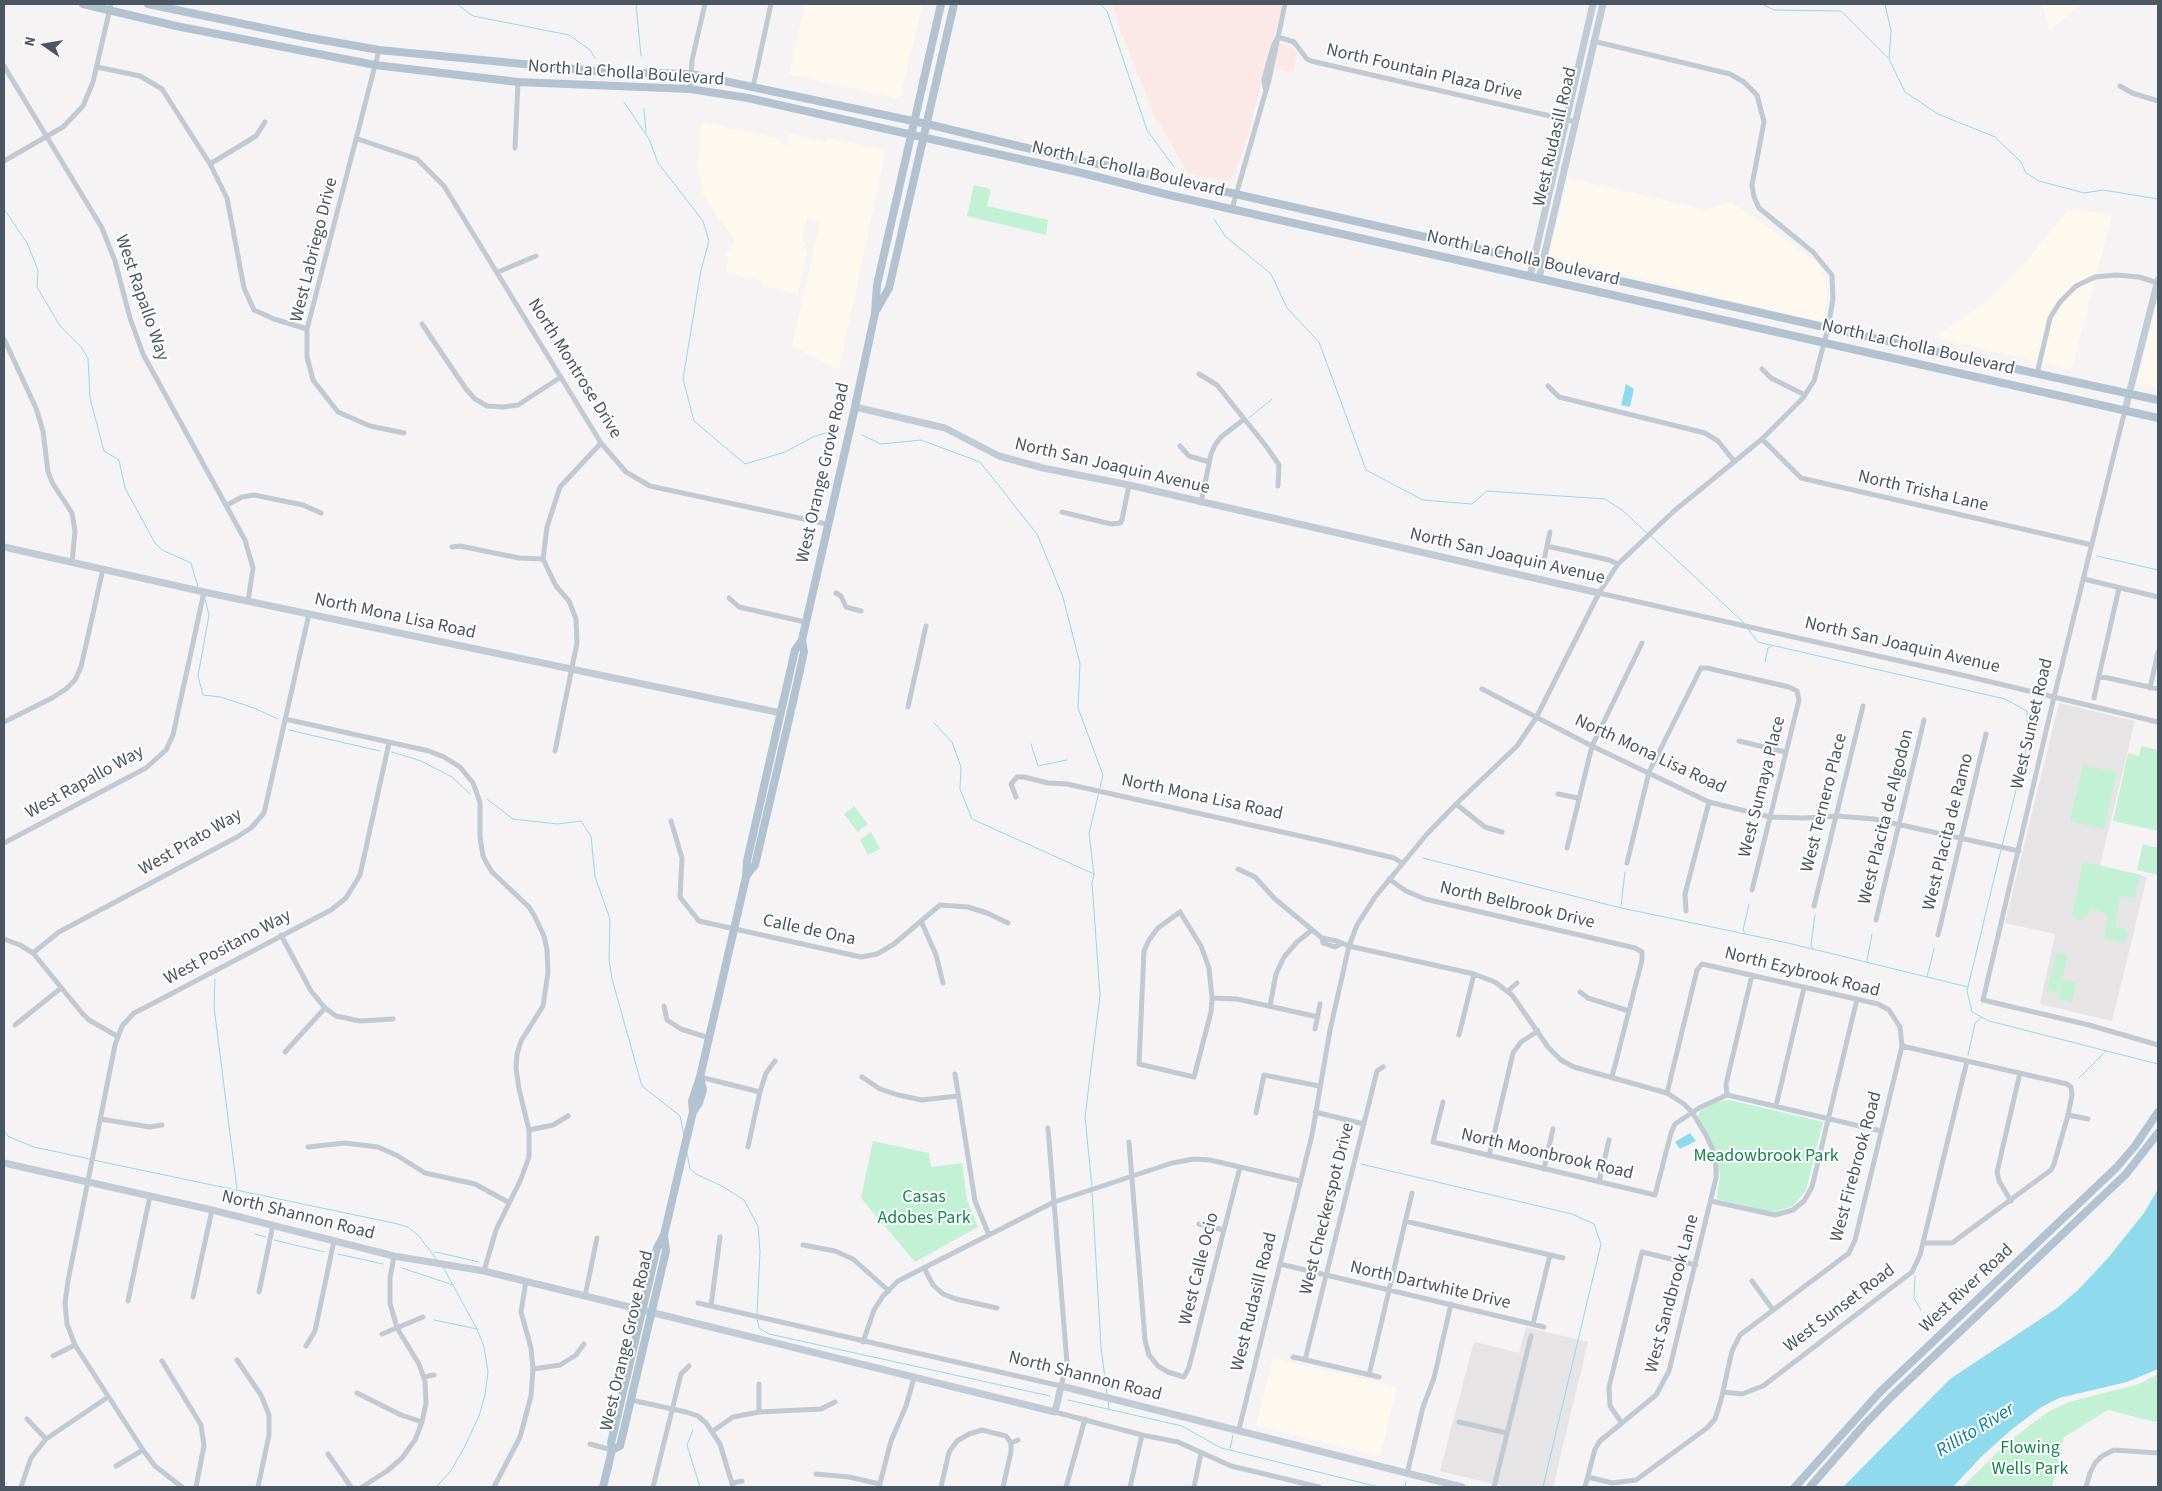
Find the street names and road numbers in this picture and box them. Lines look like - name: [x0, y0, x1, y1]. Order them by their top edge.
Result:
- street label: North Fountain Plaza Drive: [1324, 40, 1524, 106]
- street label: North La Cholla Boulevard: [527, 56, 725, 92]
- street label: West Rudasill Road: [1529, 65, 1583, 209]
- street label: North La Cholla Boulevard: [1030, 137, 1226, 203]
- street label: West Labriego Drive: [287, 175, 343, 325]
- street label: North La Cholla Boulevard: [1425, 226, 1621, 292]
- street label: West Rapallo Way: [109, 232, 173, 364]
- street label: North Montrose Drive: [522, 295, 626, 443]
- street label: North La Cholla Boulevard: [1820, 315, 2016, 381]
- street label: West Orange Grove Road: [793, 381, 855, 565]
- street label: North San Joaquin Avenue: [1012, 434, 1212, 500]
- street label: North Trisha Lane: [1856, 466, 1990, 518]
- street label: North San Joaquin Avenue: [1407, 524, 1607, 590]
- street label: North Mona Lisa Road: [312, 589, 478, 645]
- street label: North San Joaquin Avenue: [1802, 613, 2002, 679]
- street label: West Sunset Road: [2007, 656, 2059, 792]
- street label: North Mona Lisa Road: [1571, 710, 1729, 800]
- street label: West Sumaya Place: [1735, 714, 1791, 860]
- street label: West Placita de Algodon: [1855, 727, 1919, 907]
- street label: West Ternero Place: [1797, 731, 1853, 875]
- street label: West Rapallo Way: [22, 742, 148, 824]
- street label: West Placita de Ramo: [1919, 751, 1979, 913]
- street label: North Mona Lisa Road: [1119, 770, 1285, 826]
- street label: West Prato Way: [136, 805, 246, 881]
- street label: North Belbrook Drive: [1437, 878, 1597, 934]
- street label: West Positano Way: [161, 905, 295, 991]
- street label: Calle de Ona: [761, 911, 857, 951]
- street label: North Ezybrook Road: [1722, 943, 1882, 1003]
- street label: West Firebrook Road: [1827, 1089, 1887, 1245]
- street label: West Checkerspot Drive: [1296, 1121, 1360, 1297]
- street label: North Moonbrook Road: [1459, 1125, 1635, 1185]
- street label: North Shannon Road: [219, 1187, 377, 1245]
- street label: West Calle Ocio: [1176, 1210, 1224, 1328]
- street label: West Sandbrook Lane: [1641, 1212, 1705, 1376]
- street label: West Rudasill Road: [1227, 1230, 1283, 1374]
- street label: West River Road: [1916, 1240, 2018, 1338]
- street label: West Orange Grove Road: [597, 1249, 659, 1433]
- street label: North Dartwhite Drive: [1348, 1257, 1512, 1315]
- street label: West Sunset Road: [1780, 1260, 1900, 1358]
- street label: North Shannon Road: [1006, 1348, 1164, 1406]

